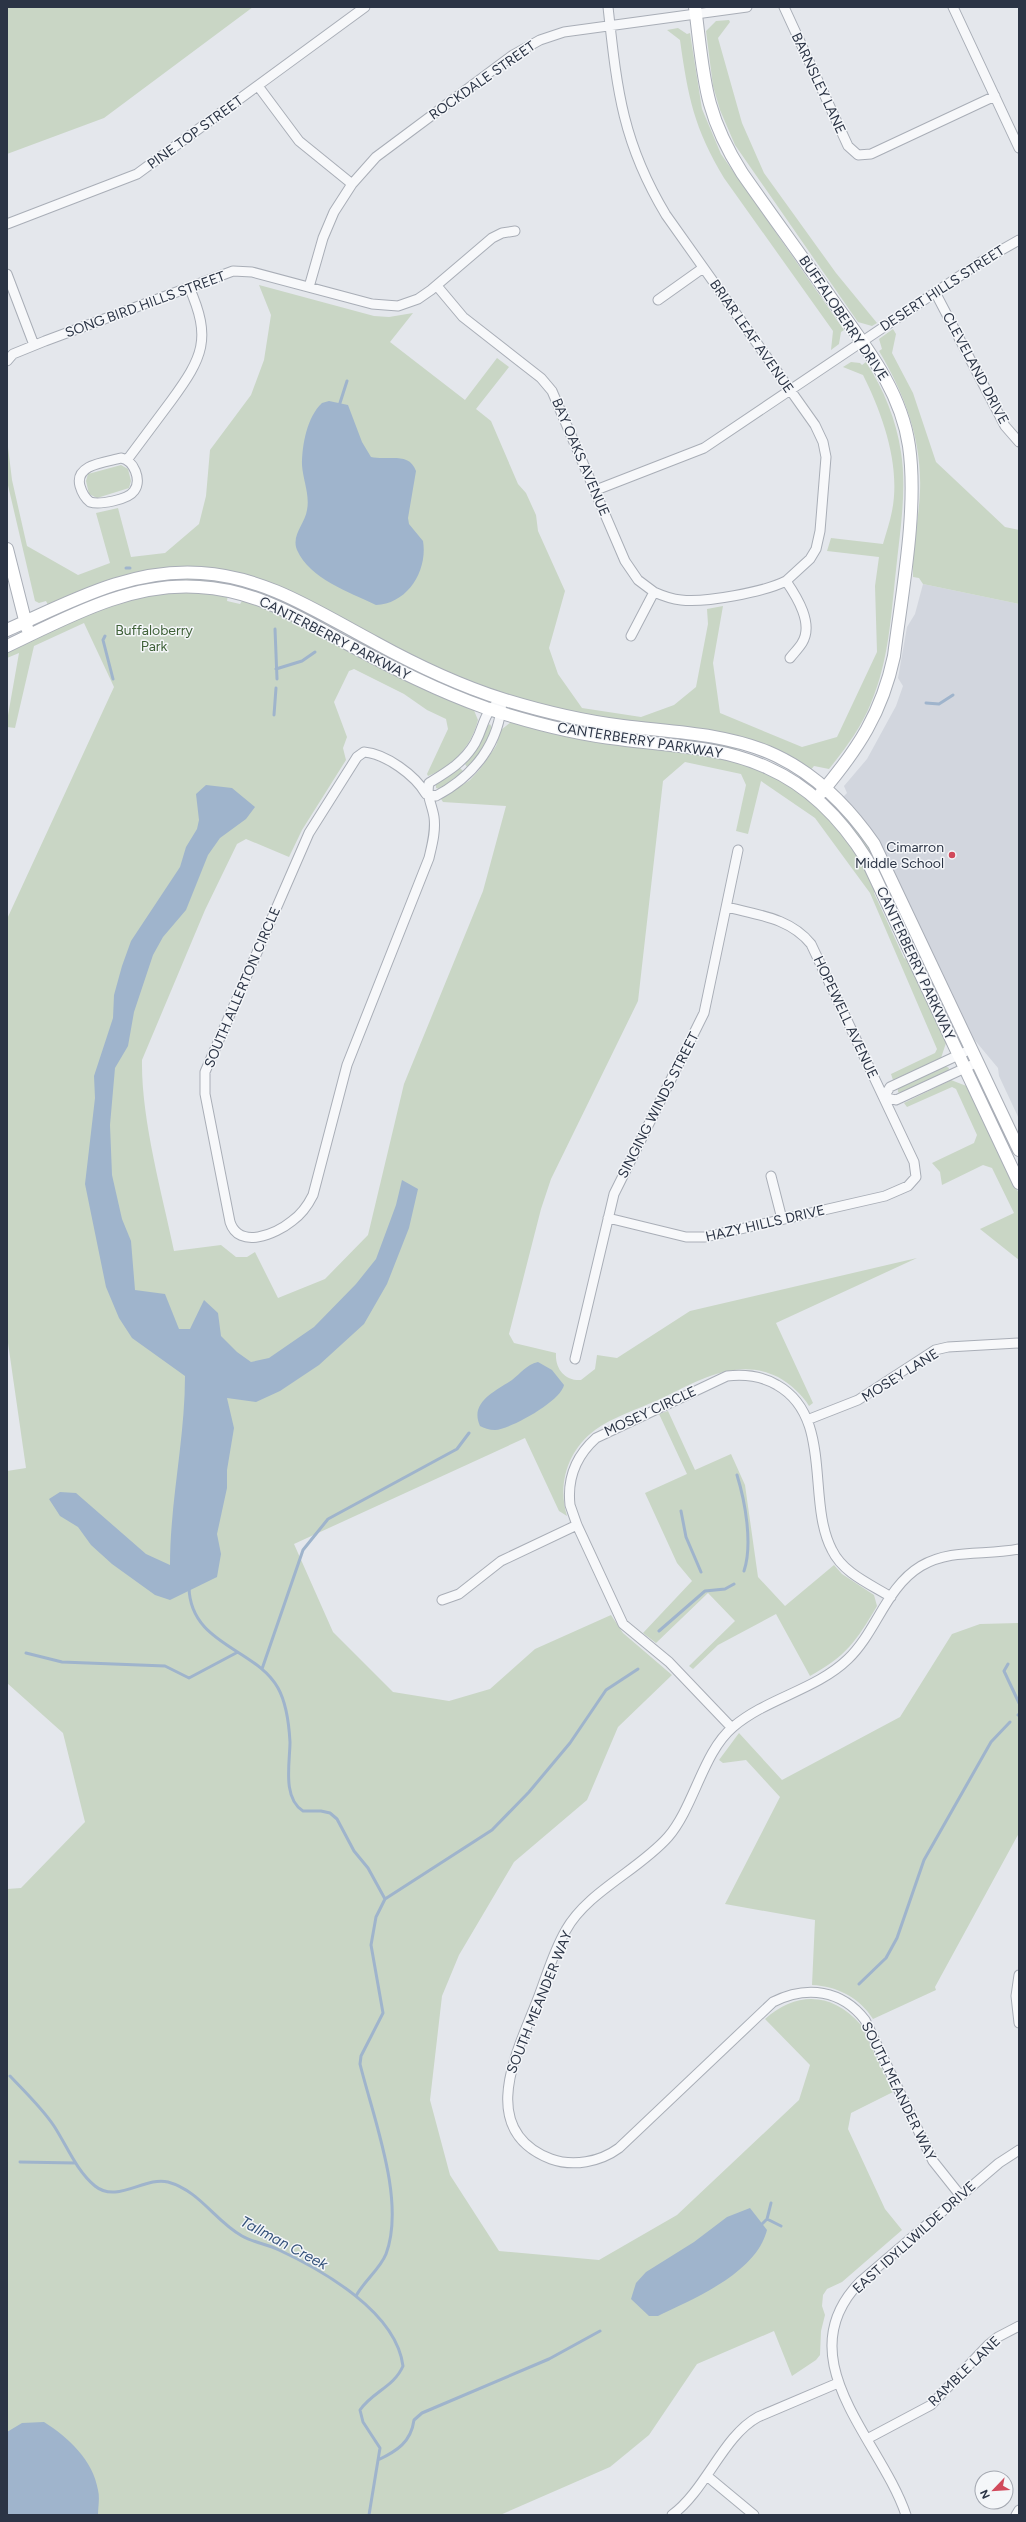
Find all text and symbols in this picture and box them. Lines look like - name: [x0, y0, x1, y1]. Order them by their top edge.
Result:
- street label: BARNSLEY LANE: [788, 30, 849, 136]
- street label: ROCKDALE STREET: [426, 37, 539, 123]
- street label: PINE TOP STREET: [144, 92, 247, 173]
- street label: DESERT HILLS STREET: [877, 242, 1008, 335]
- street label: BUFFALOBERRY DRIVE: [795, 252, 892, 384]
- street label: SONG BIRD HILLS STREET: [63, 268, 228, 341]
- street label: BRIAR LEAF AVENUE: [706, 276, 797, 396]
- street label: CLEVELAND DRIVE: [939, 309, 1012, 427]
- street label: BAY OAKS AVENUE: [548, 396, 613, 519]
- street label: CANTERBERRY PARKWAY: [256, 593, 414, 684]
- park label: Buffaloberry Park: [115, 622, 193, 655]
- street label: CANTERBERRY PARKWAY: [556, 719, 724, 762]
- place label: Cimarron Middle School: [855, 839, 944, 872]
- marker: Cimarron Middle School: [947, 850, 957, 860]
- street label: CANTERBERRY PARKWAY: [873, 884, 959, 1043]
- street label: SOUTH ALLERTON CIRCLE: [201, 904, 284, 1070]
- street label: HOPEWELL AVENUE: [810, 953, 881, 1081]
- street label: SINGING WINDS STREET: [614, 1029, 703, 1181]
- street label: HAZY HILLS DRIVE: [704, 1201, 826, 1245]
- street label: MOSEY LANE: [859, 1345, 942, 1406]
- street label: MOSEY CIRCLE: [601, 1383, 699, 1440]
- street label: SOUTH MEANDER WAY: [503, 1928, 576, 2076]
- street label: SOUTH MEANDER WAY: [858, 2019, 940, 2164]
- street label: EAST IDYLLWILDE DRIVE: [849, 2178, 979, 2297]
- water label: Tallman Creek: [237, 2213, 331, 2274]
- street label: RAMBLE LANE: [925, 2333, 1004, 2410]
- north arrow: [974, 2470, 1014, 2510]
- text: N: [978, 2487, 993, 2501]

